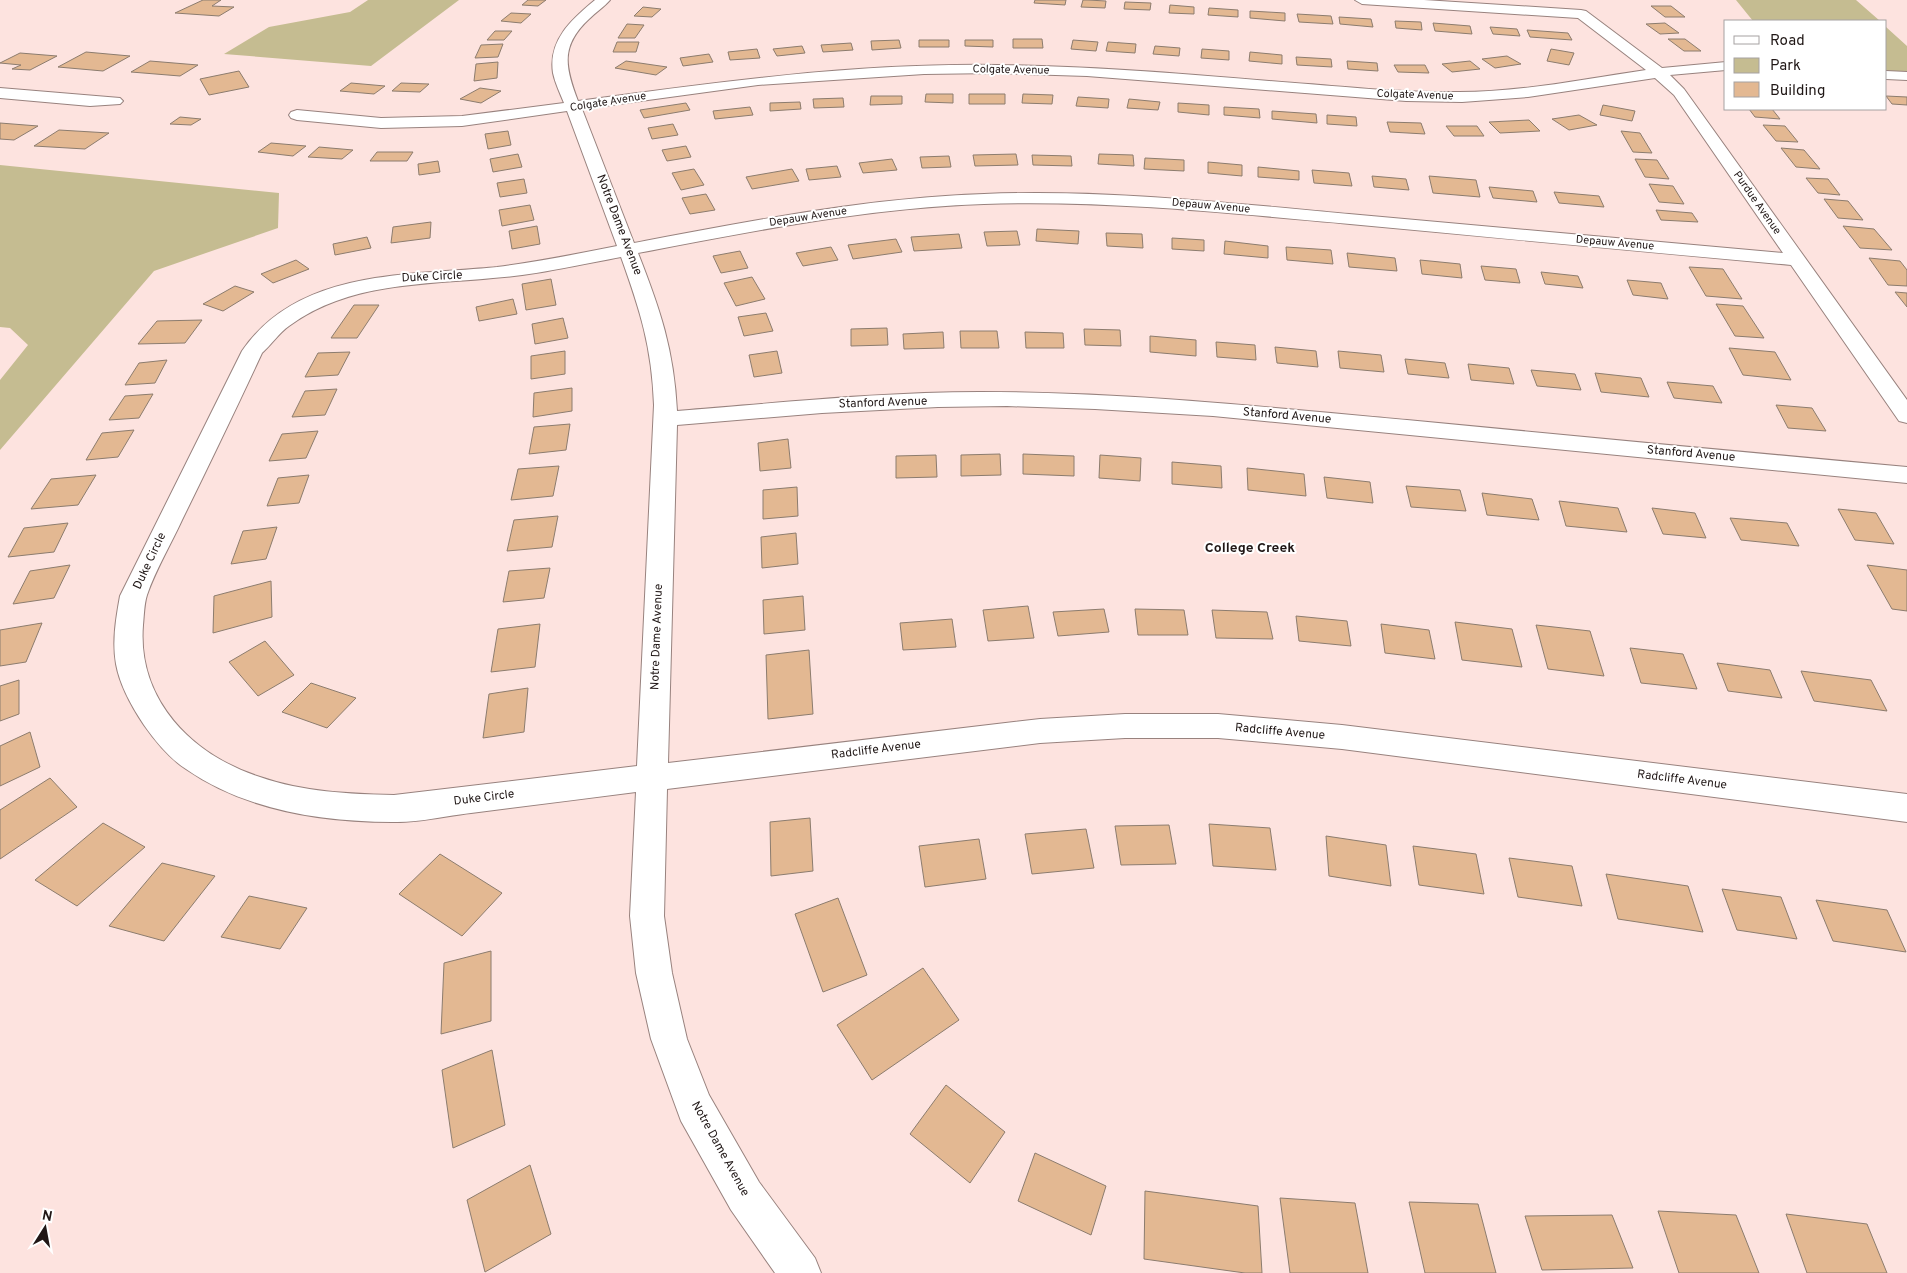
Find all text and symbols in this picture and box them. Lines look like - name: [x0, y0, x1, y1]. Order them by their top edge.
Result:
- legend: [1724, 20, 1887, 110]
- text: Road: [1770, 32, 1805, 51]
- text: Park: [1770, 57, 1801, 76]
- street label: Colgate Avenue: [972, 62, 1050, 78]
- text: Building: [1770, 82, 1825, 101]
- street label: Colgate Avenue: [1376, 87, 1454, 103]
- street label: Colgate Avenue: [569, 89, 647, 115]
- street label: Purdue Avenue: [1730, 169, 1784, 237]
- street label: Notre Dame Avenue: [592, 172, 646, 278]
- street label: Depauw Avenue: [1171, 196, 1251, 216]
- street label: Depauw Avenue: [768, 204, 848, 230]
- street label: Depauw Avenue: [1575, 233, 1655, 253]
- street label: Duke Circle: [401, 267, 463, 287]
- street label: Stanford Avenue: [838, 393, 928, 413]
- street label: Stanford Avenue: [1242, 404, 1332, 428]
- street label: Stanford Avenue: [1646, 442, 1736, 466]
- street label: Duke Circle: [130, 530, 170, 592]
- district label: College Creek: [1205, 540, 1295, 557]
- street label: Notre Dame Avenue: [647, 584, 667, 690]
- street label: Radcliffe Avenue: [1234, 720, 1326, 744]
- street label: Radcliffe Avenue: [830, 737, 922, 763]
- street label: Radcliffe Avenue: [1636, 767, 1728, 793]
- street label: Duke Circle: [453, 786, 515, 810]
- street label: Notre Dame Avenue: [687, 1099, 753, 1199]
- north arrow: [20, 1203, 70, 1253]
- text: N: [41, 1207, 54, 1226]

